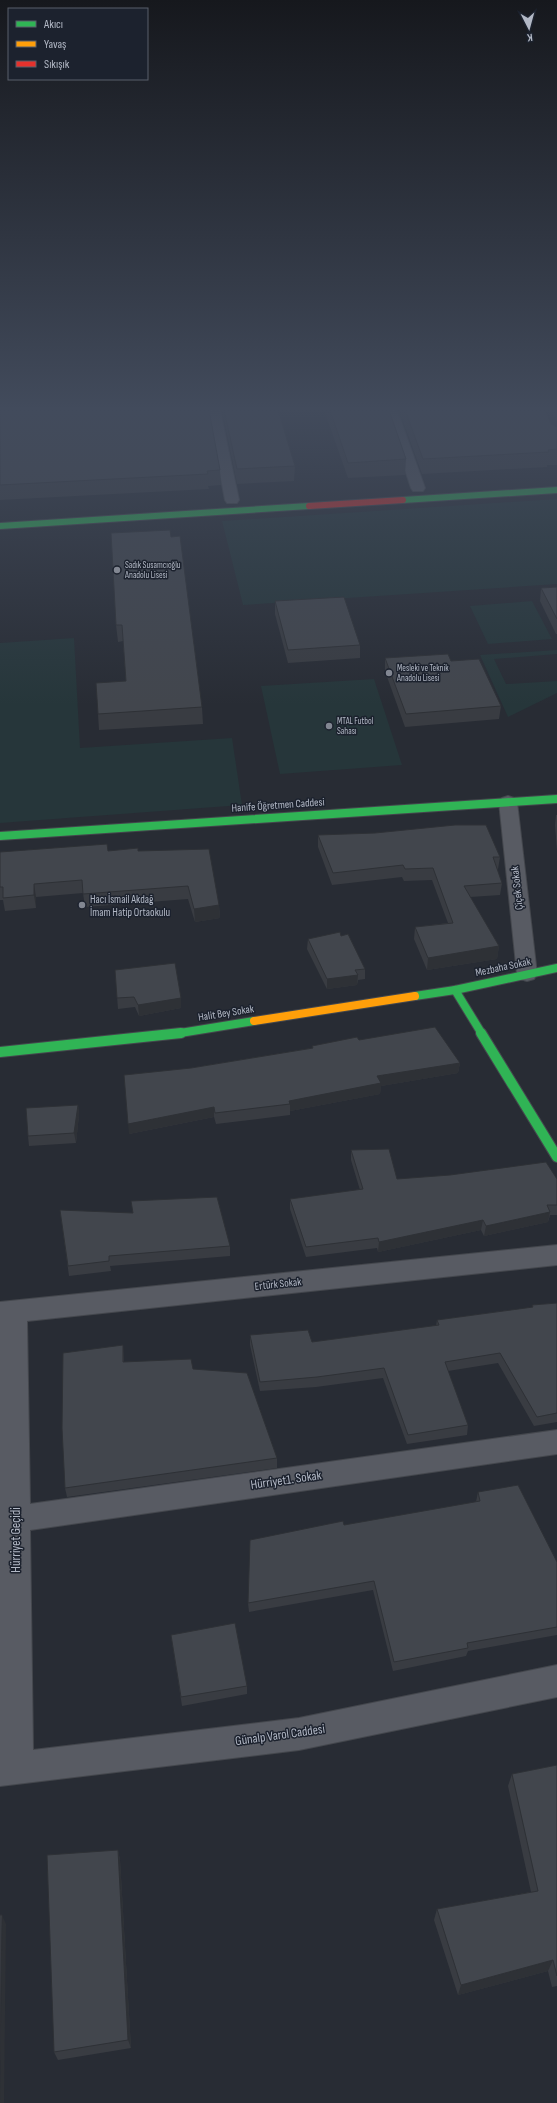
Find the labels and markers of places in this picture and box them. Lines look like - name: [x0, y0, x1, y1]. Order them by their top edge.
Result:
- place label: Sadık Susamcıoğlu Anadolu Lisesi: [124, 560, 181, 581]
- marker: Sadık Susamcıoğlu Anadolu Lisesi: [112, 565, 122, 575]
- place label: Mesleki ve Teknik Anadolu Lisesi: [396, 663, 449, 684]
- marker: Mesleki ve Teknik Anadolu Lisesi: [384, 668, 394, 678]
- place label: MTAL Futbol Sahası: [337, 716, 374, 737]
- marker: MTAL Futbol Sahası: [324, 721, 334, 731]
- place label: Hacı İsmail Akdağ İmam Hatip Ortaokulu: [90, 892, 171, 919]
- marker: Hacı İsmail Akdağ İmam Hatip Ortaokulu: [77, 900, 87, 910]

